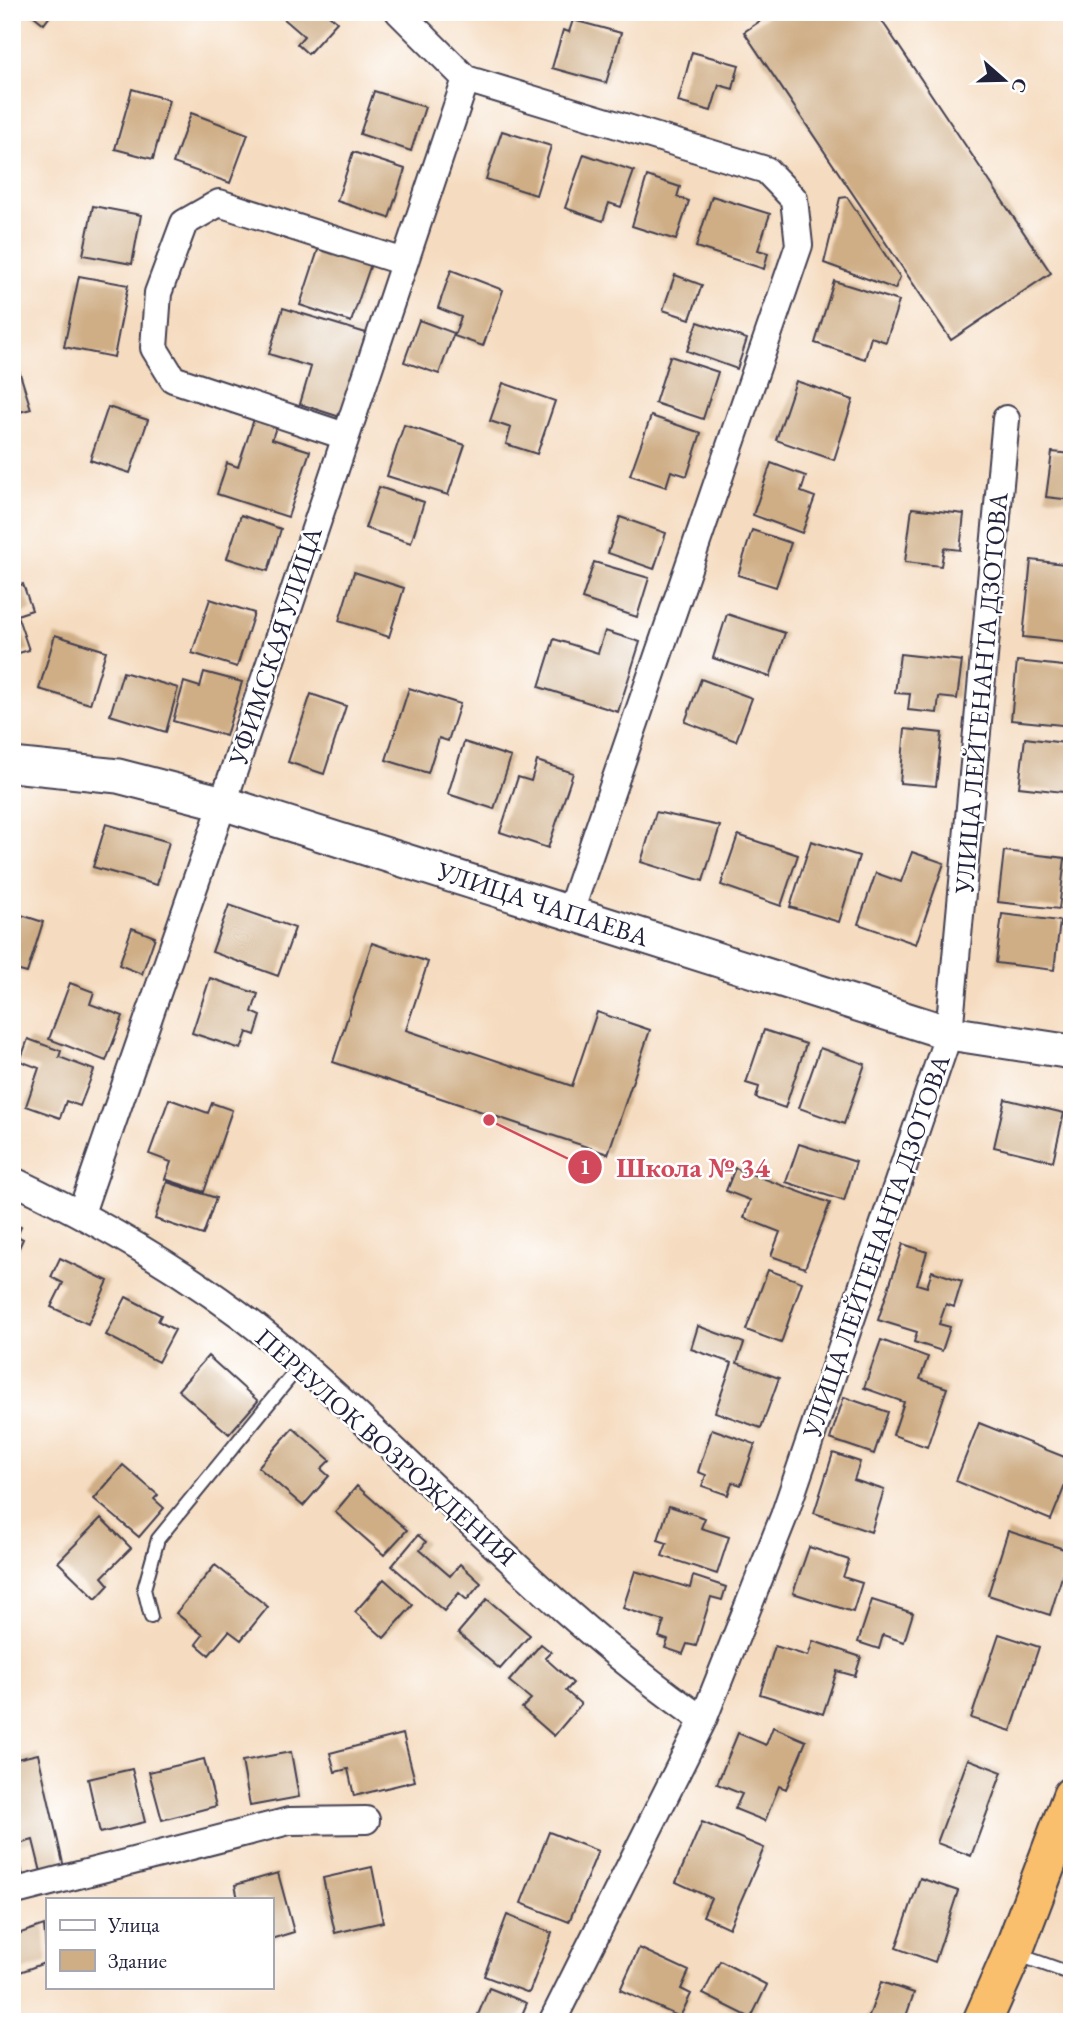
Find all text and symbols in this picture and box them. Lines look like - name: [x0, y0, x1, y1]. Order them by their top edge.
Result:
- north arrow: [968, 46, 1038, 116]
- text: С: [1005, 75, 1034, 96]
- street label: УЛИЦА ЛЕЙТЕНАНТА ДЗОТОВА: [946, 490, 1016, 896]
- street label: УФИМСКАЯ УЛИЦА: [220, 522, 330, 770]
- street label: УЛИЦА ЧАПАЕВА: [432, 853, 654, 955]
- street label: УЛИЦА ЛЕЙТЕНАНТА ДЗОТОВА: [794, 1049, 958, 1443]
- callout: Школа № 34: [567, 1142, 784, 1191]
- text: Школа № 34: [616, 1149, 771, 1185]
- text: 1: [579, 1153, 591, 1180]
- street label: ПЕРЕУЛОК ВОЗРОЖДЕНИЯ: [248, 1321, 524, 1573]
- legend: [46, 1898, 273, 1988]
- text: Улица: [107, 1911, 160, 1938]
- text: Здание: [108, 1947, 167, 1974]

